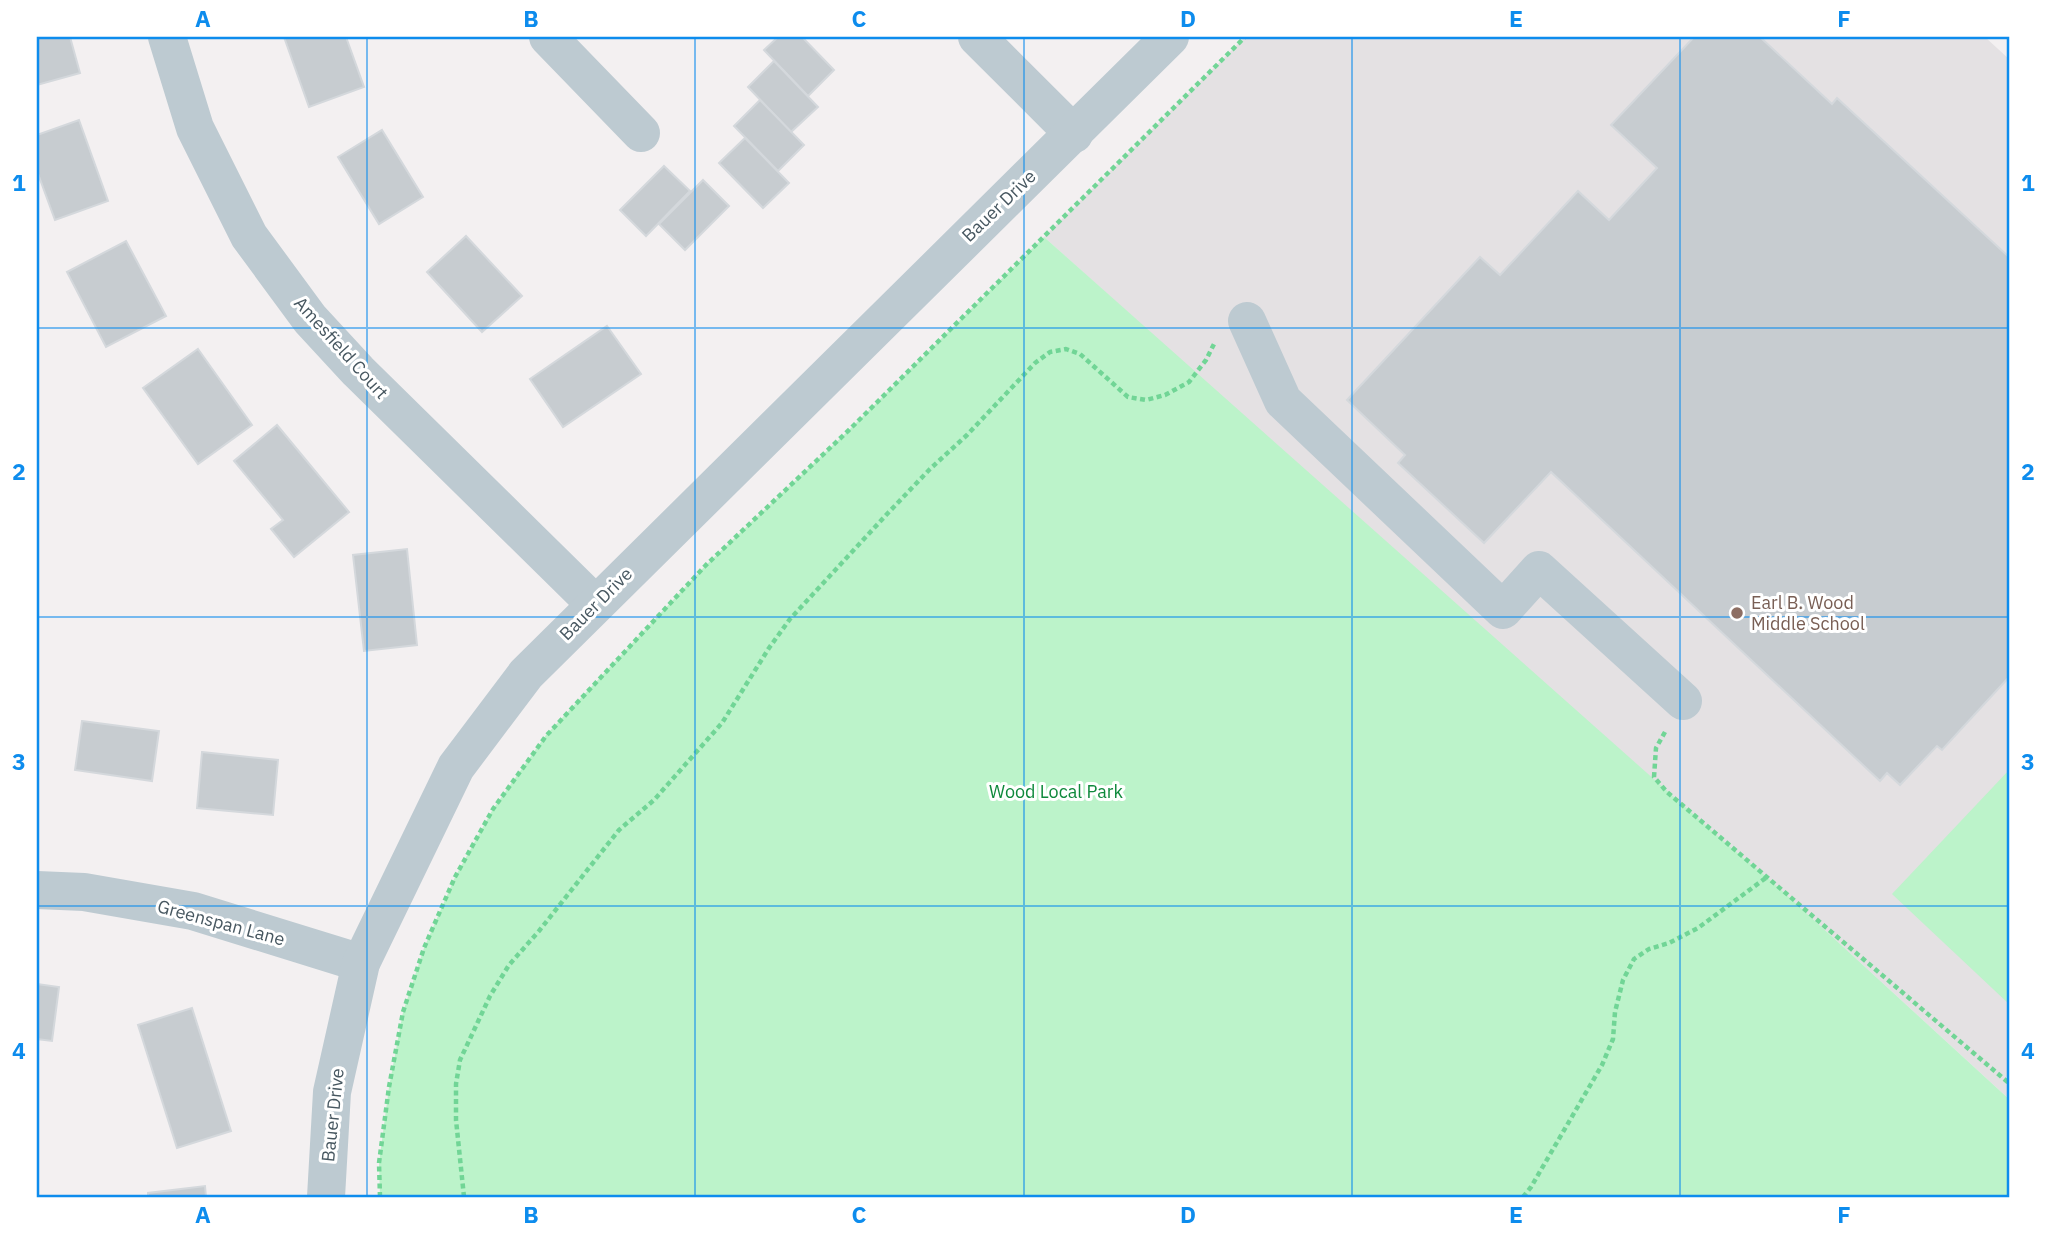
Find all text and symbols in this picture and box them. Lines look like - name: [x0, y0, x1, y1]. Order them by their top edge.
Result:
- text: A: [195, 3, 211, 33]
- text: B: [523, 3, 539, 33]
- text: C: [852, 3, 867, 33]
- text: D: [1180, 3, 1196, 33]
- text: E: [1509, 3, 1523, 33]
- text: F: [1837, 3, 1851, 33]
- street label: Bauer Drive: [957, 165, 1041, 247]
- text: 1: [12, 167, 26, 197]
- text: 1: [2021, 167, 2035, 197]
- street label: Amesfield Court: [289, 292, 393, 404]
- text: 2: [12, 456, 26, 486]
- text: 2: [2021, 456, 2035, 486]
- street label: Bauer Drive: [554, 562, 637, 645]
- place label: Earl B. Wood Middle School: [1751, 591, 1865, 635]
- marker: Earl B. Wood Middle School: [1729, 605, 1745, 621]
- text: 3: [12, 746, 26, 776]
- text: 3: [2021, 746, 2035, 776]
- park label: Wood Local Park: [989, 780, 1123, 803]
- street label: Greenspan Lane: [155, 894, 287, 951]
- text: 4: [12, 1035, 26, 1065]
- text: 4: [2021, 1035, 2035, 1065]
- street label: Bauer Drive: [316, 1067, 349, 1163]
- text: A: [195, 1199, 211, 1229]
- text: B: [523, 1199, 539, 1229]
- text: C: [852, 1199, 867, 1229]
- text: D: [1180, 1199, 1196, 1229]
- text: E: [1509, 1199, 1523, 1229]
- text: F: [1837, 1199, 1851, 1229]

